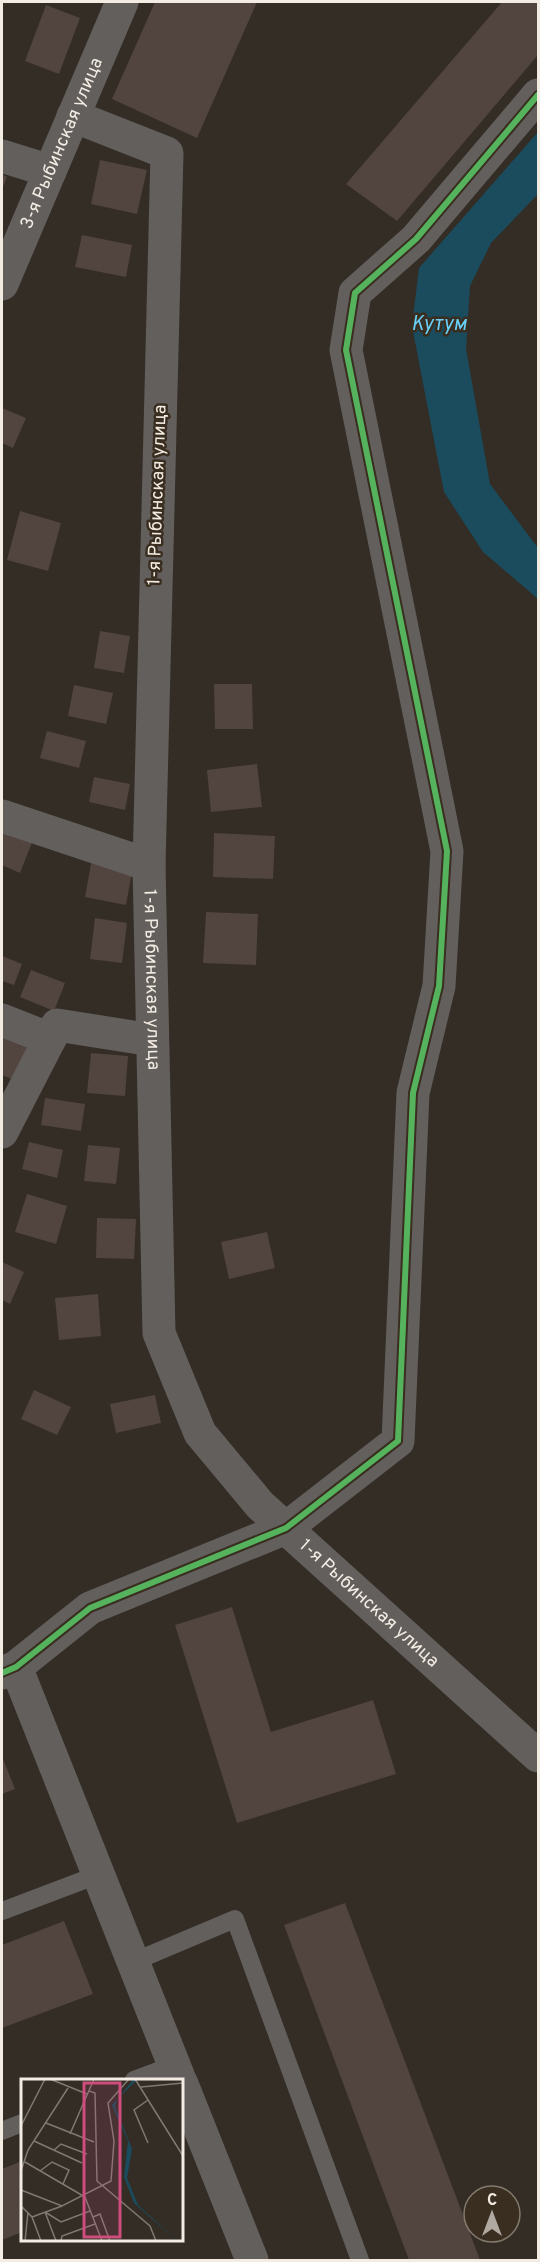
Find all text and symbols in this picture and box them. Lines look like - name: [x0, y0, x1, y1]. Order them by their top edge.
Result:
- street label: 3-я Рыбинская улица: [15, 54, 109, 232]
- water label: Кутум: [411, 312, 467, 338]
- street label: 1-я Рыбинская улица: [143, 404, 173, 586]
- street label: 1-я Рыбинская улица: [138, 889, 165, 1070]
- street label: 1-я Рыбинская улица: [294, 1534, 444, 1673]
- inset map: [21, 2079, 183, 2241]
- north arrow: [462, 2184, 522, 2244]
- text: С: [487, 2191, 497, 2211]

